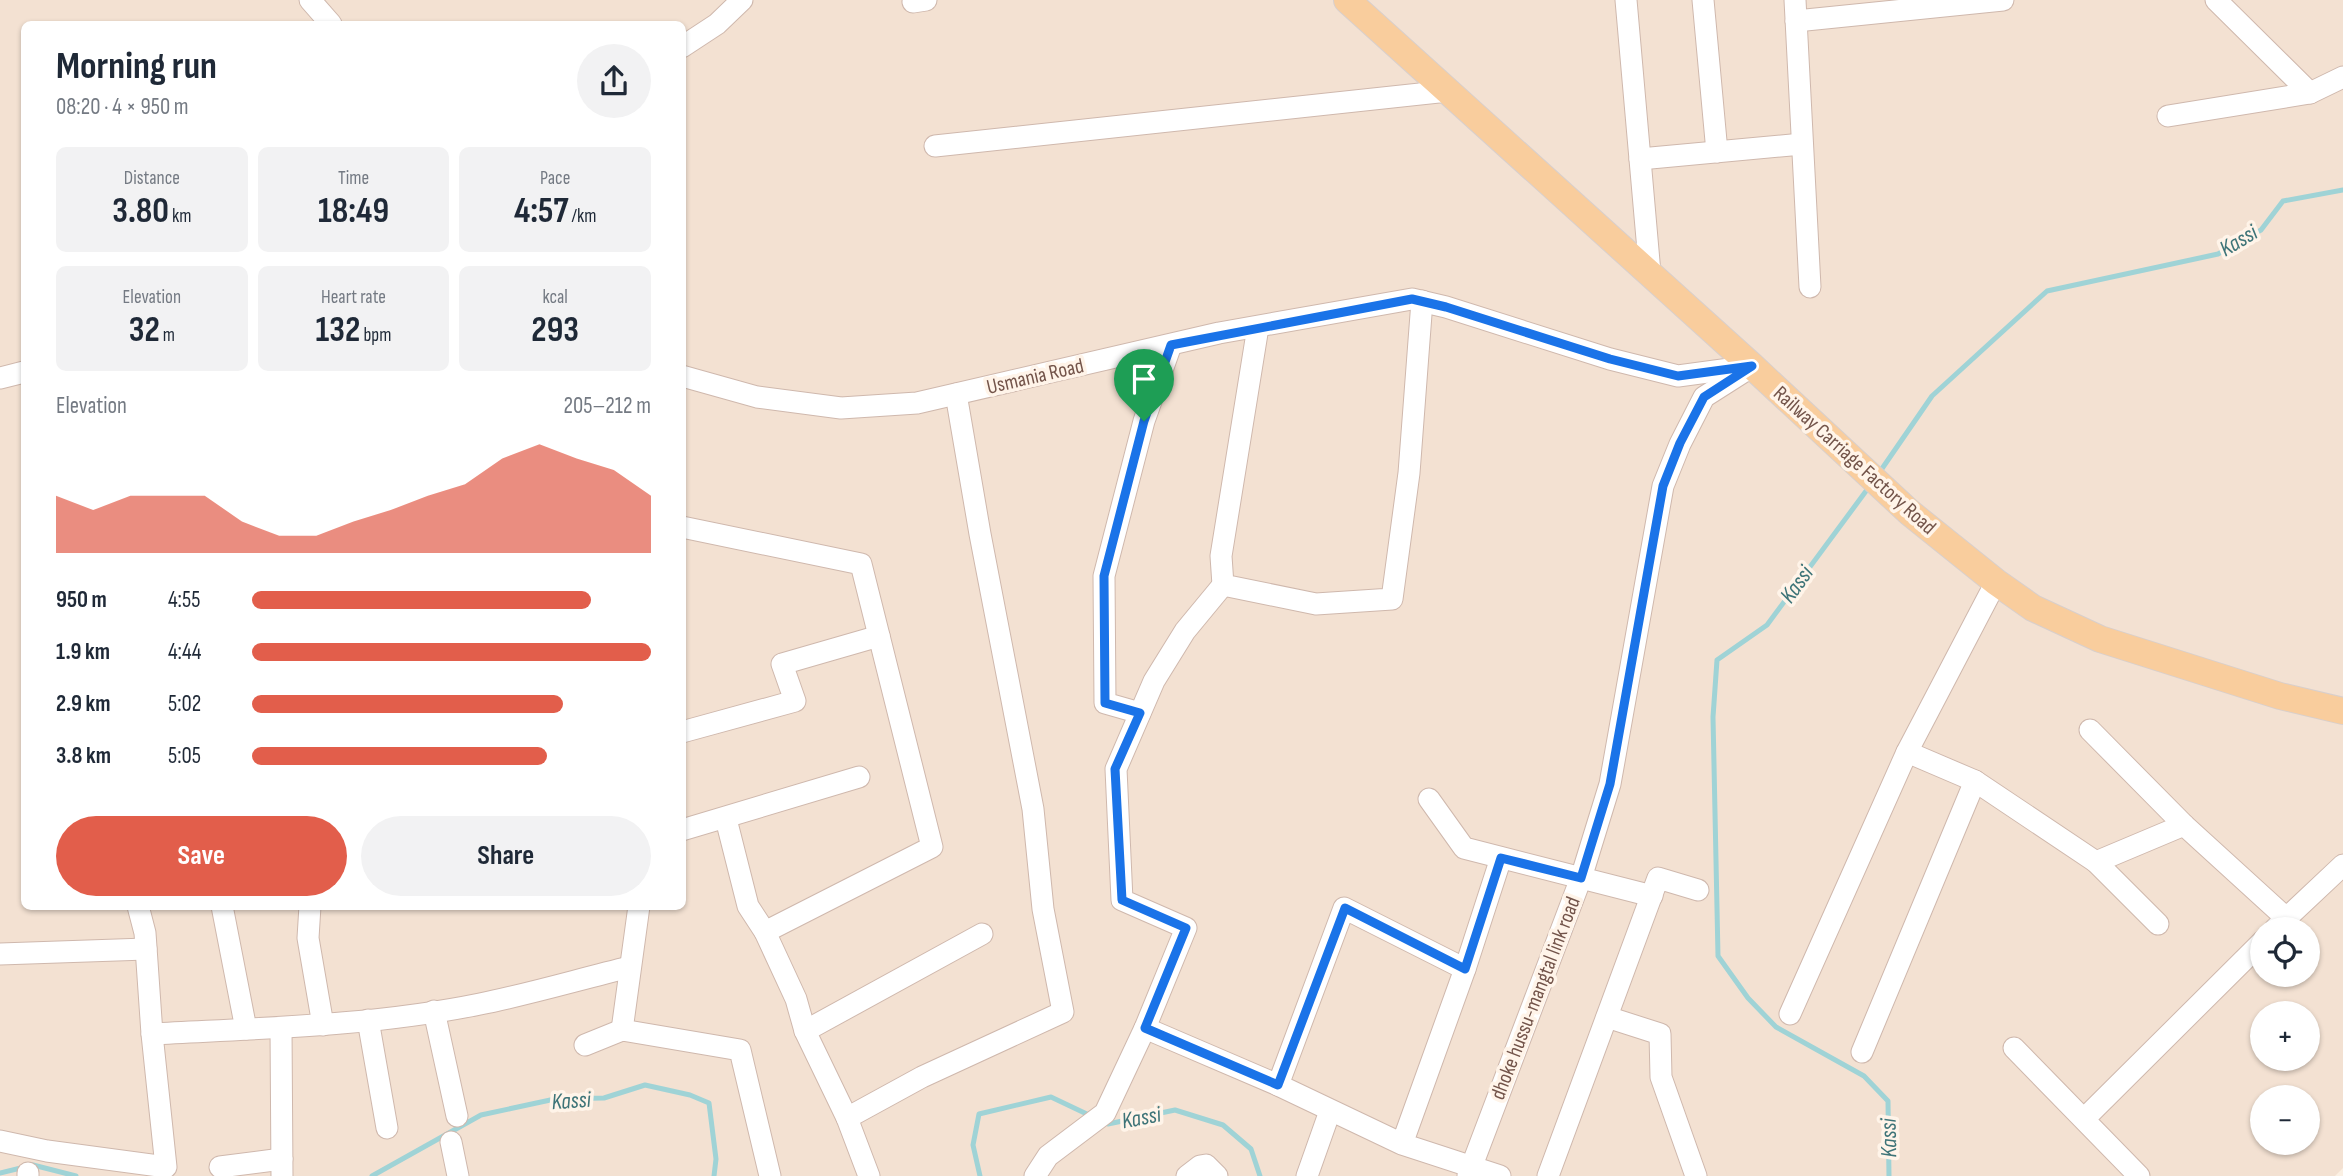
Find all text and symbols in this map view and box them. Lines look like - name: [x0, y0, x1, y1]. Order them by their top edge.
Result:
- text: Morning run: [56, 44, 217, 89]
- button: share: [577, 44, 651, 118]
- text: 08:20 · 4 × 950 m: [56, 93, 189, 121]
- text: Distance: [124, 167, 180, 190]
- text: Time: [338, 167, 369, 190]
- text: Pace: [540, 167, 570, 190]
- text: 3.80: [112, 190, 169, 233]
- text: 18:49: [318, 190, 389, 233]
- text: 4:57: [514, 190, 569, 233]
- text: km: [169, 205, 191, 228]
- text: /km: [569, 205, 596, 228]
- water label: Kassi: [2214, 218, 2263, 263]
- text: Elevation: [123, 286, 181, 309]
- text: Heart rate: [321, 286, 386, 309]
- text: kcal: [543, 286, 568, 309]
- text: 32: [129, 309, 160, 352]
- text: 132: [316, 309, 360, 352]
- text: 293: [531, 309, 579, 352]
- text: m: [160, 324, 175, 347]
- text: bpm: [360, 324, 391, 347]
- pin: [1114, 349, 1174, 421]
- street label: Usmania Road: [984, 353, 1086, 400]
- icon: arrive: [1125, 360, 1163, 398]
- street label: Railway Carriage Factory Road: [1768, 381, 1941, 540]
- text: Elevation: [56, 392, 127, 420]
- text: 205–212 m: [563, 392, 651, 420]
- water label: Kassi: [1774, 560, 1820, 609]
- text: 950 m: [56, 586, 107, 614]
- text: 4:55: [168, 586, 200, 614]
- text: 1.9 km: [56, 638, 110, 666]
- text: 4:44: [168, 638, 201, 666]
- text: 2.9 km: [56, 690, 110, 718]
- text: 5:02: [168, 690, 201, 718]
- text: 3.8 km: [56, 742, 111, 770]
- text: 5:05: [168, 742, 201, 770]
- button: Save: [56, 816, 347, 896]
- button: Share: [361, 816, 651, 896]
- street label: dhoke hussu-mangtal link road: [1485, 893, 1586, 1103]
- map controls: [2250, 917, 2320, 1155]
- button: locate: [2250, 917, 2320, 987]
- button: +: [2250, 1001, 2320, 1071]
- button: −: [2250, 1085, 2320, 1155]
- water label: Kassi: [550, 1086, 592, 1116]
- water label: Kassi: [1119, 1100, 1164, 1135]
- water label: Kassi: [1875, 1117, 1903, 1158]

